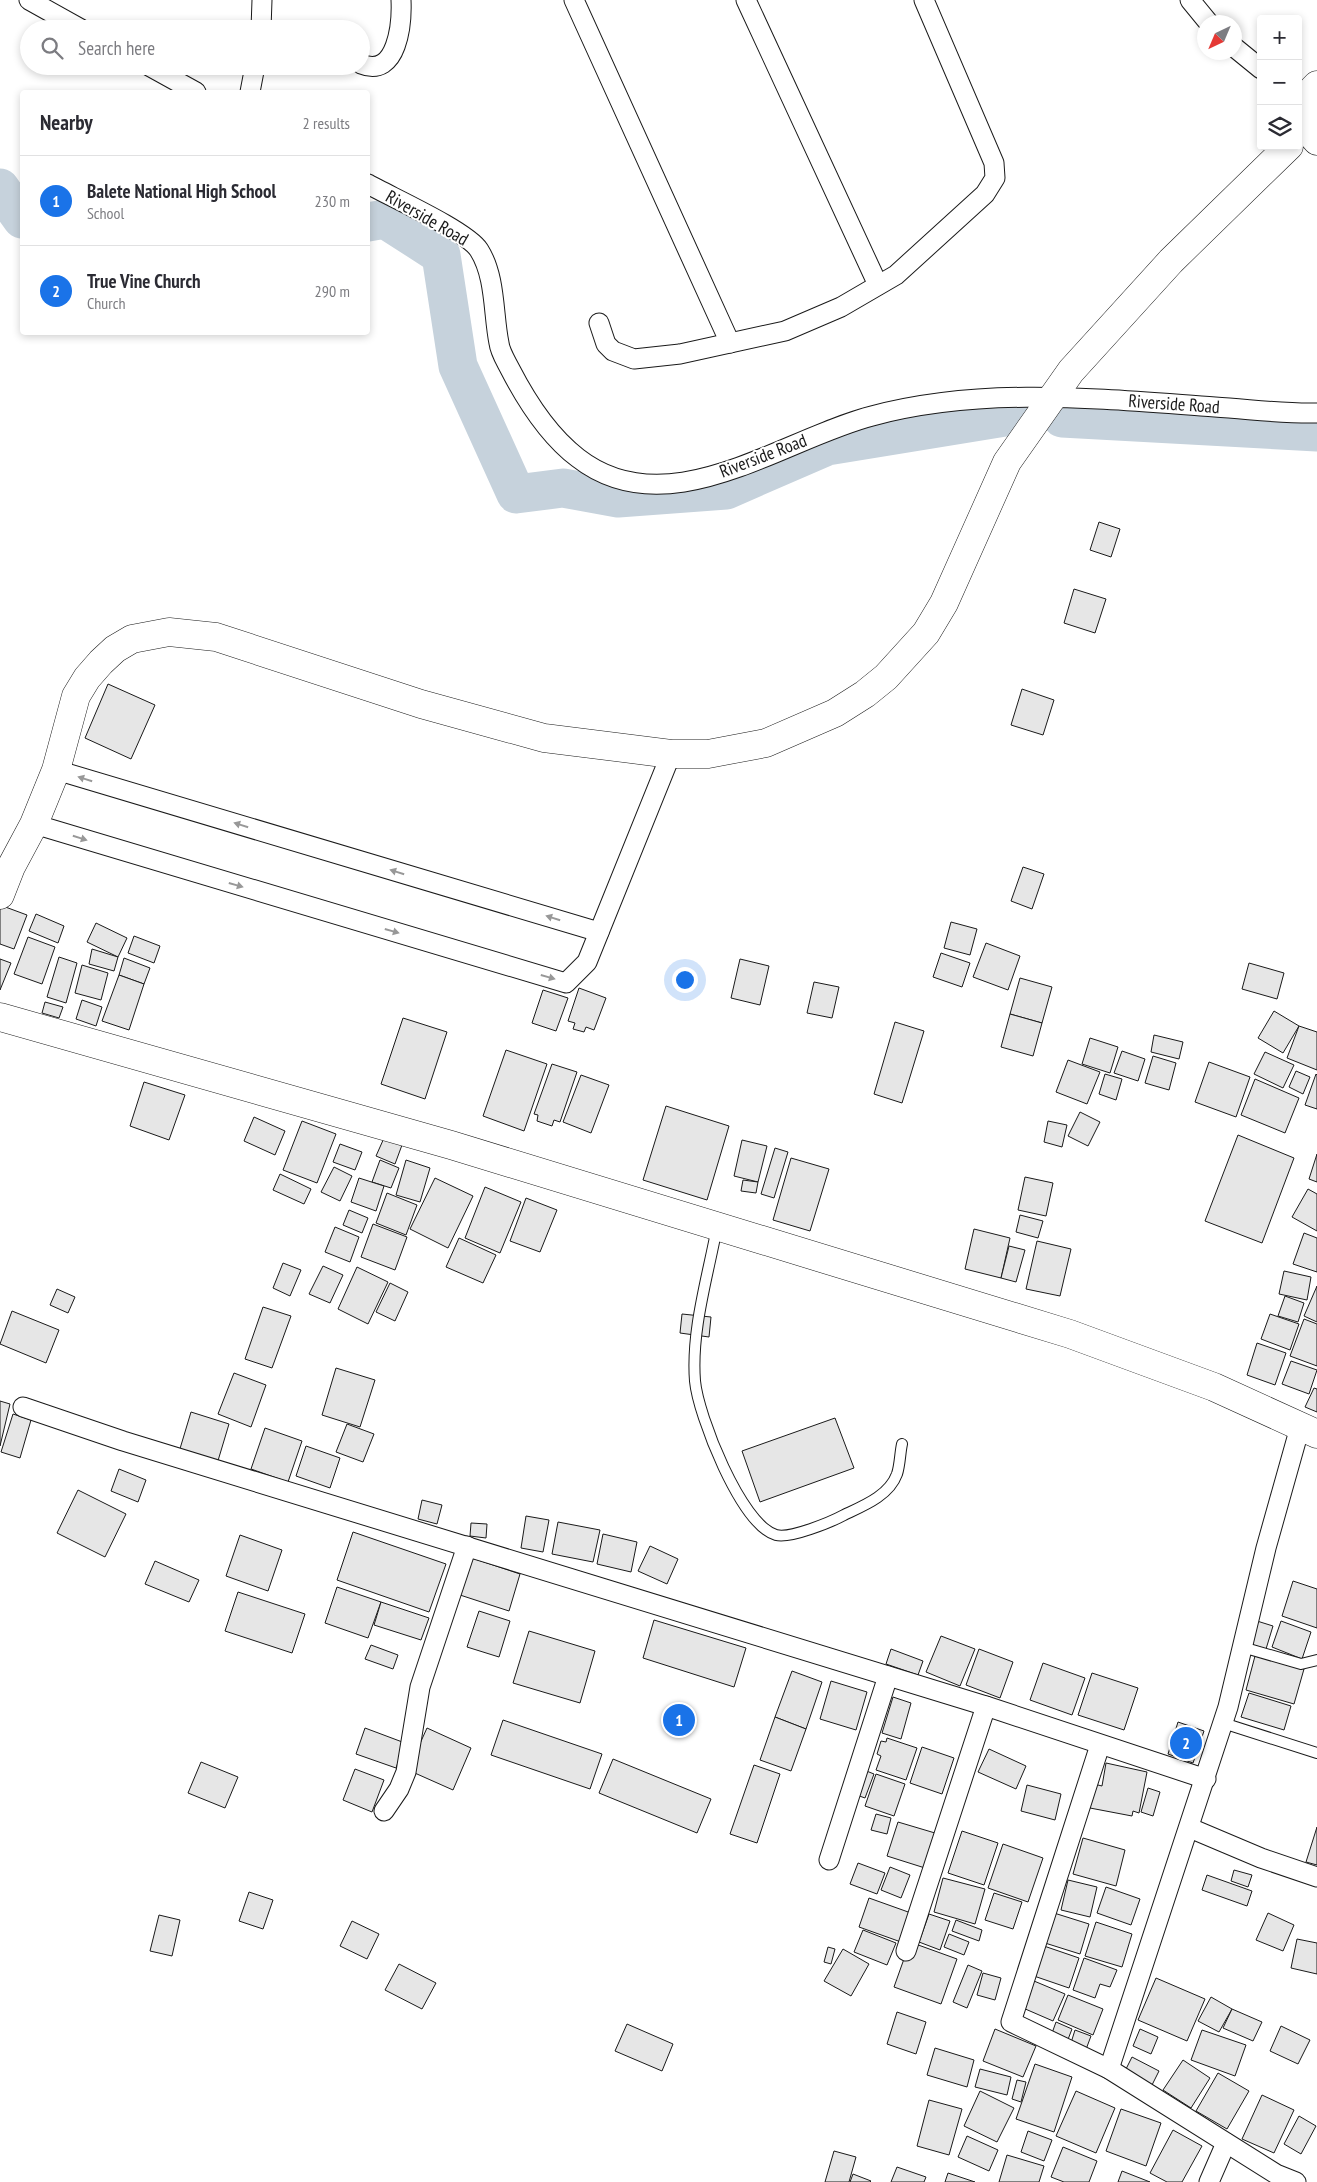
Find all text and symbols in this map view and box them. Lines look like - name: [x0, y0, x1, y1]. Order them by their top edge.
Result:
- north arrow: [1197, 15, 1242, 60]
- map controls: [1257, 15, 1302, 150]
- button: +: [1257, 15, 1302, 60]
- search box: [20, 20, 370, 75]
- icon: search: [38, 34, 66, 62]
- text: Search here: [78, 36, 155, 60]
- button: −: [1257, 60, 1302, 105]
- button: layers: [1257, 105, 1302, 150]
- text: Nearby: [40, 109, 93, 136]
- text: 2 results: [303, 113, 350, 133]
- text: Balete National High School: [87, 179, 276, 203]
- street label: Riverside Road: [382, 185, 473, 250]
- text: 1: [52, 191, 60, 211]
- text: 230 m: [315, 191, 350, 211]
- text: School: [87, 203, 124, 223]
- text: True Vine Church: [87, 269, 201, 293]
- text: 2: [52, 281, 60, 301]
- text: 290 m: [315, 281, 350, 301]
- text: Church: [87, 293, 125, 313]
- street label: Riverside Road: [1128, 389, 1221, 418]
- street label: Riverside Road: [716, 428, 810, 483]
- one-way arrow: [78, 774, 93, 782]
- one-way arrow: [234, 821, 249, 829]
- one-way arrow: [73, 835, 88, 843]
- one-way arrow: [389, 867, 404, 875]
- one-way arrow: [229, 882, 244, 890]
- one-way arrow: [545, 913, 560, 921]
- one-way arrow: [384, 928, 399, 936]
- your location: [672, 967, 698, 993]
- one-way arrow: [540, 974, 555, 982]
- pin: 1: [663, 1701, 695, 1739]
- pin: 2: [1170, 1724, 1202, 1762]

